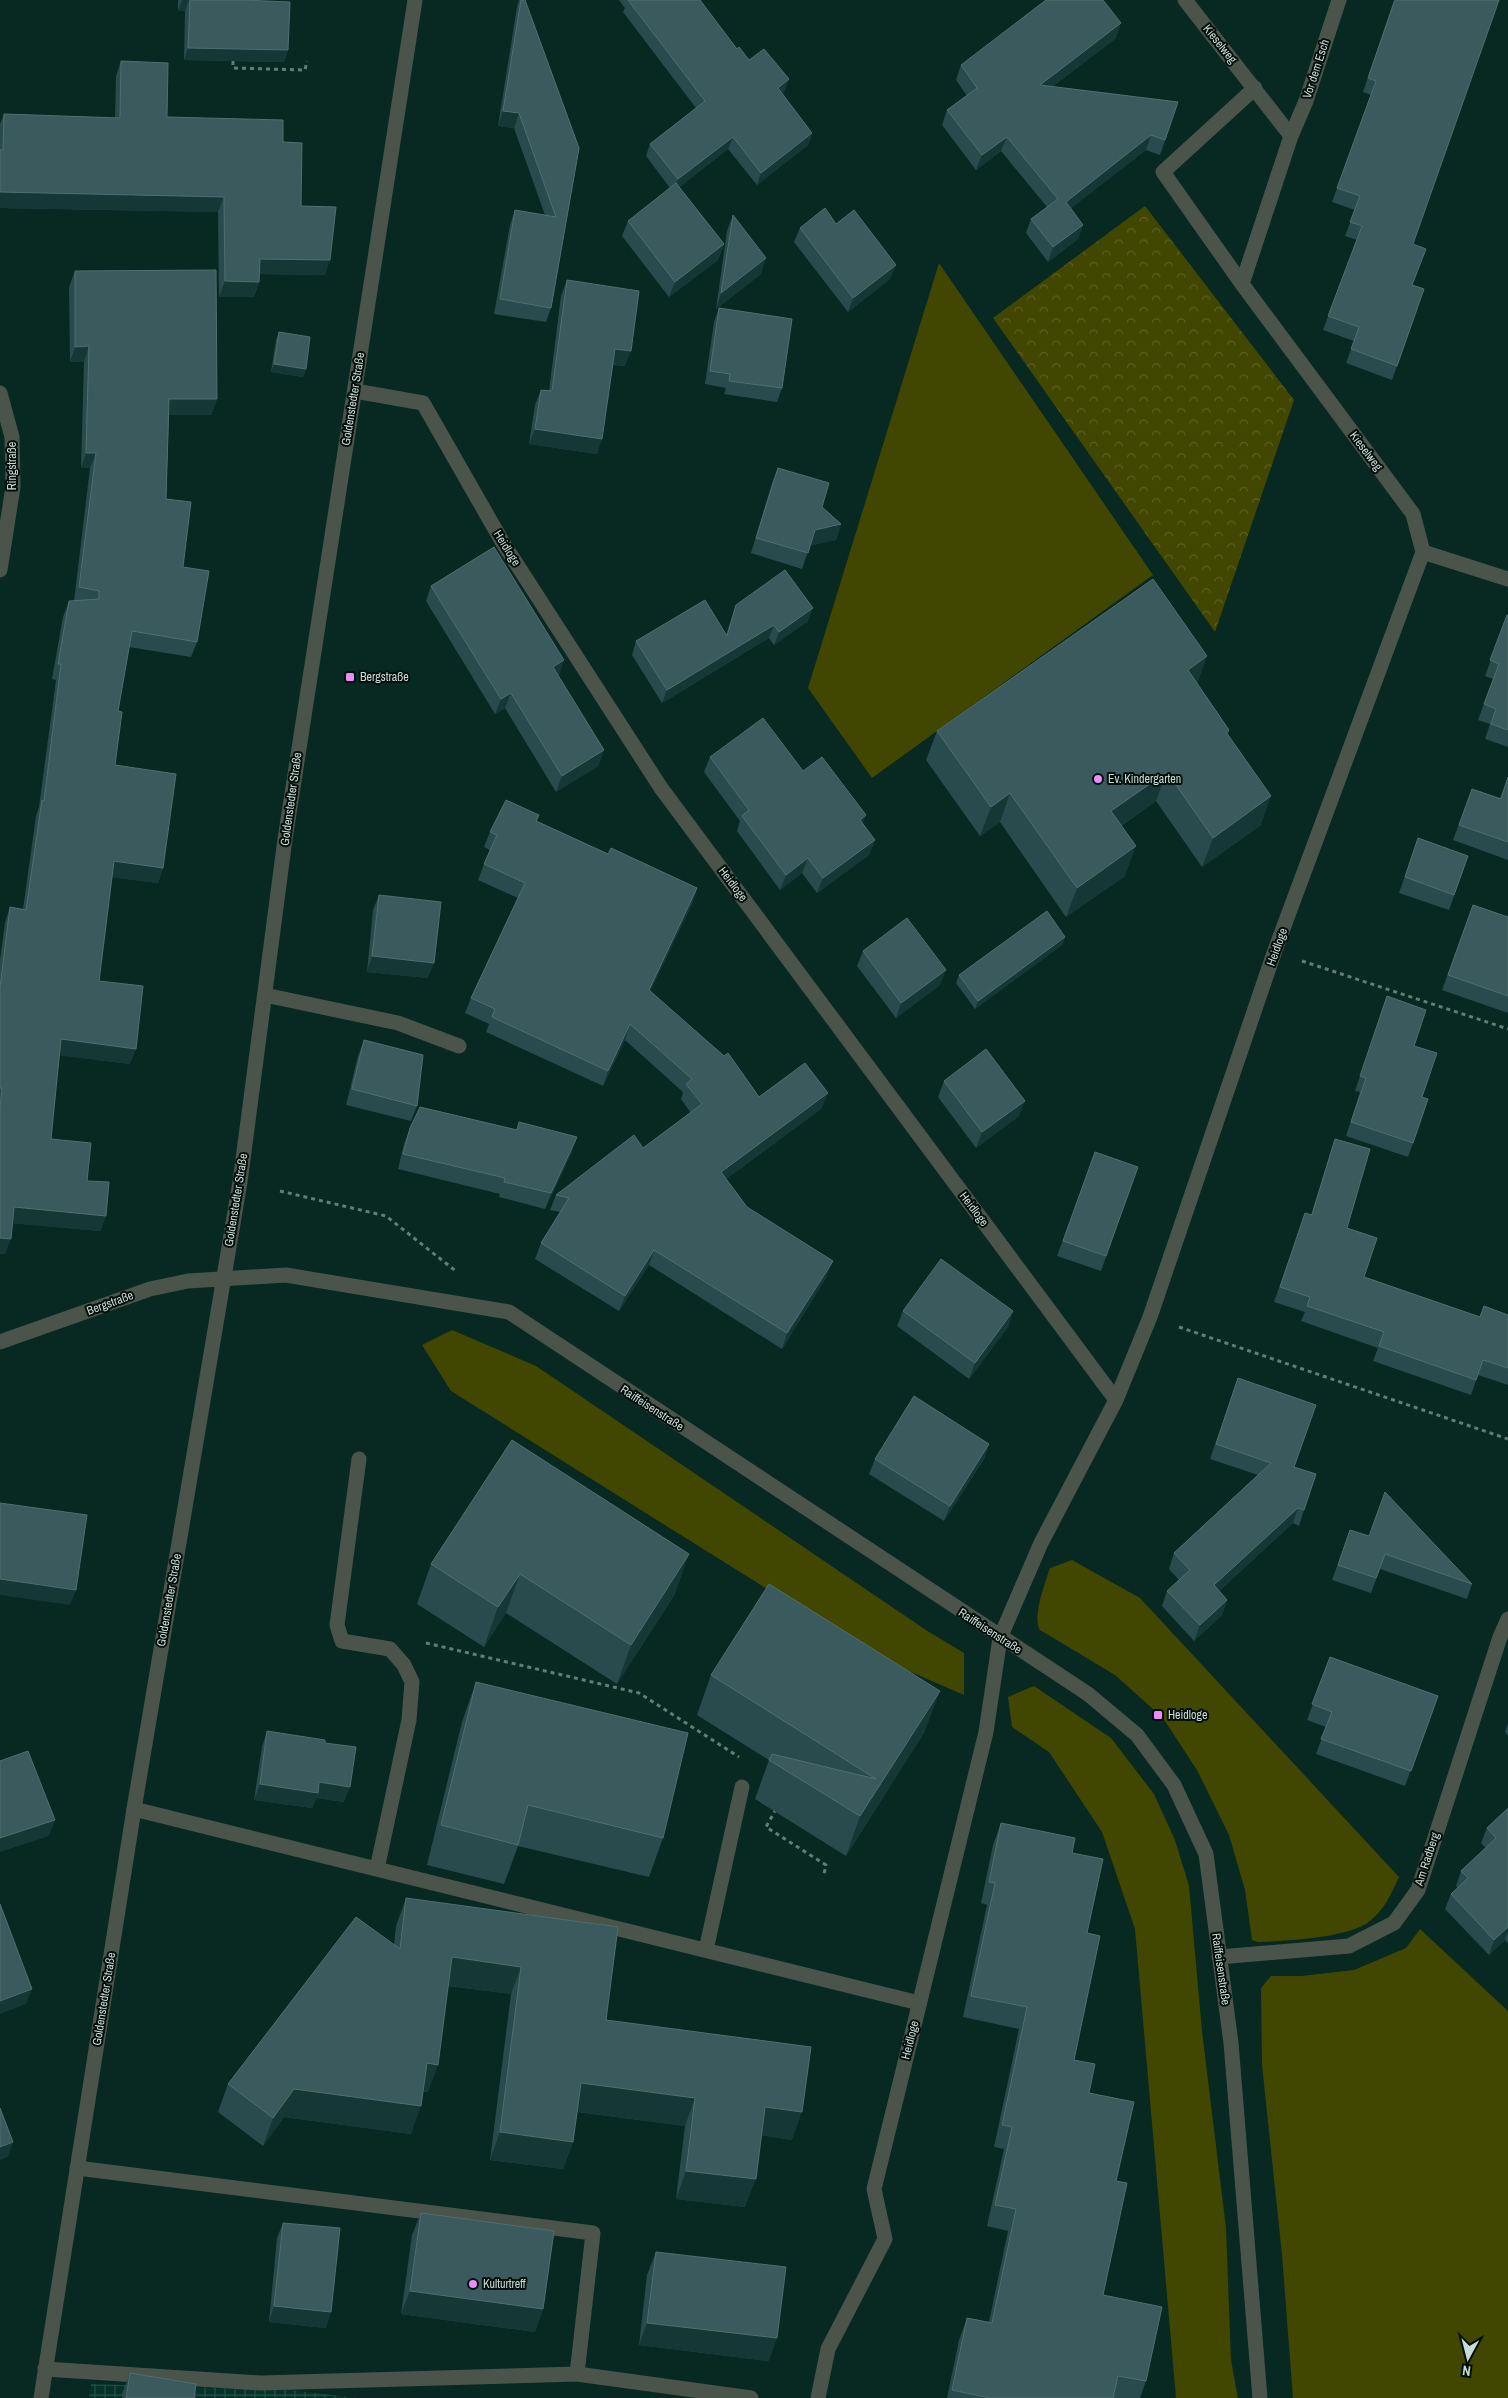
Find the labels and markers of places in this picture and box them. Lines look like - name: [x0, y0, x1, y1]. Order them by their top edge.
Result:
- place label: Bergstraße: [360, 669, 409, 685]
- marker: Bergstraße: [344, 671, 356, 683]
- place label: Ev. Kindergarten: [1108, 771, 1181, 787]
- marker: Ev. Kindergarten: [1092, 773, 1104, 785]
- place label: Heidloge: [1168, 1707, 1207, 1723]
- marker: Heidloge: [1152, 1709, 1164, 1721]
- place label: Kulturtreff: [483, 2276, 526, 2292]
- marker: Kulturtreff: [467, 2278, 479, 2290]

